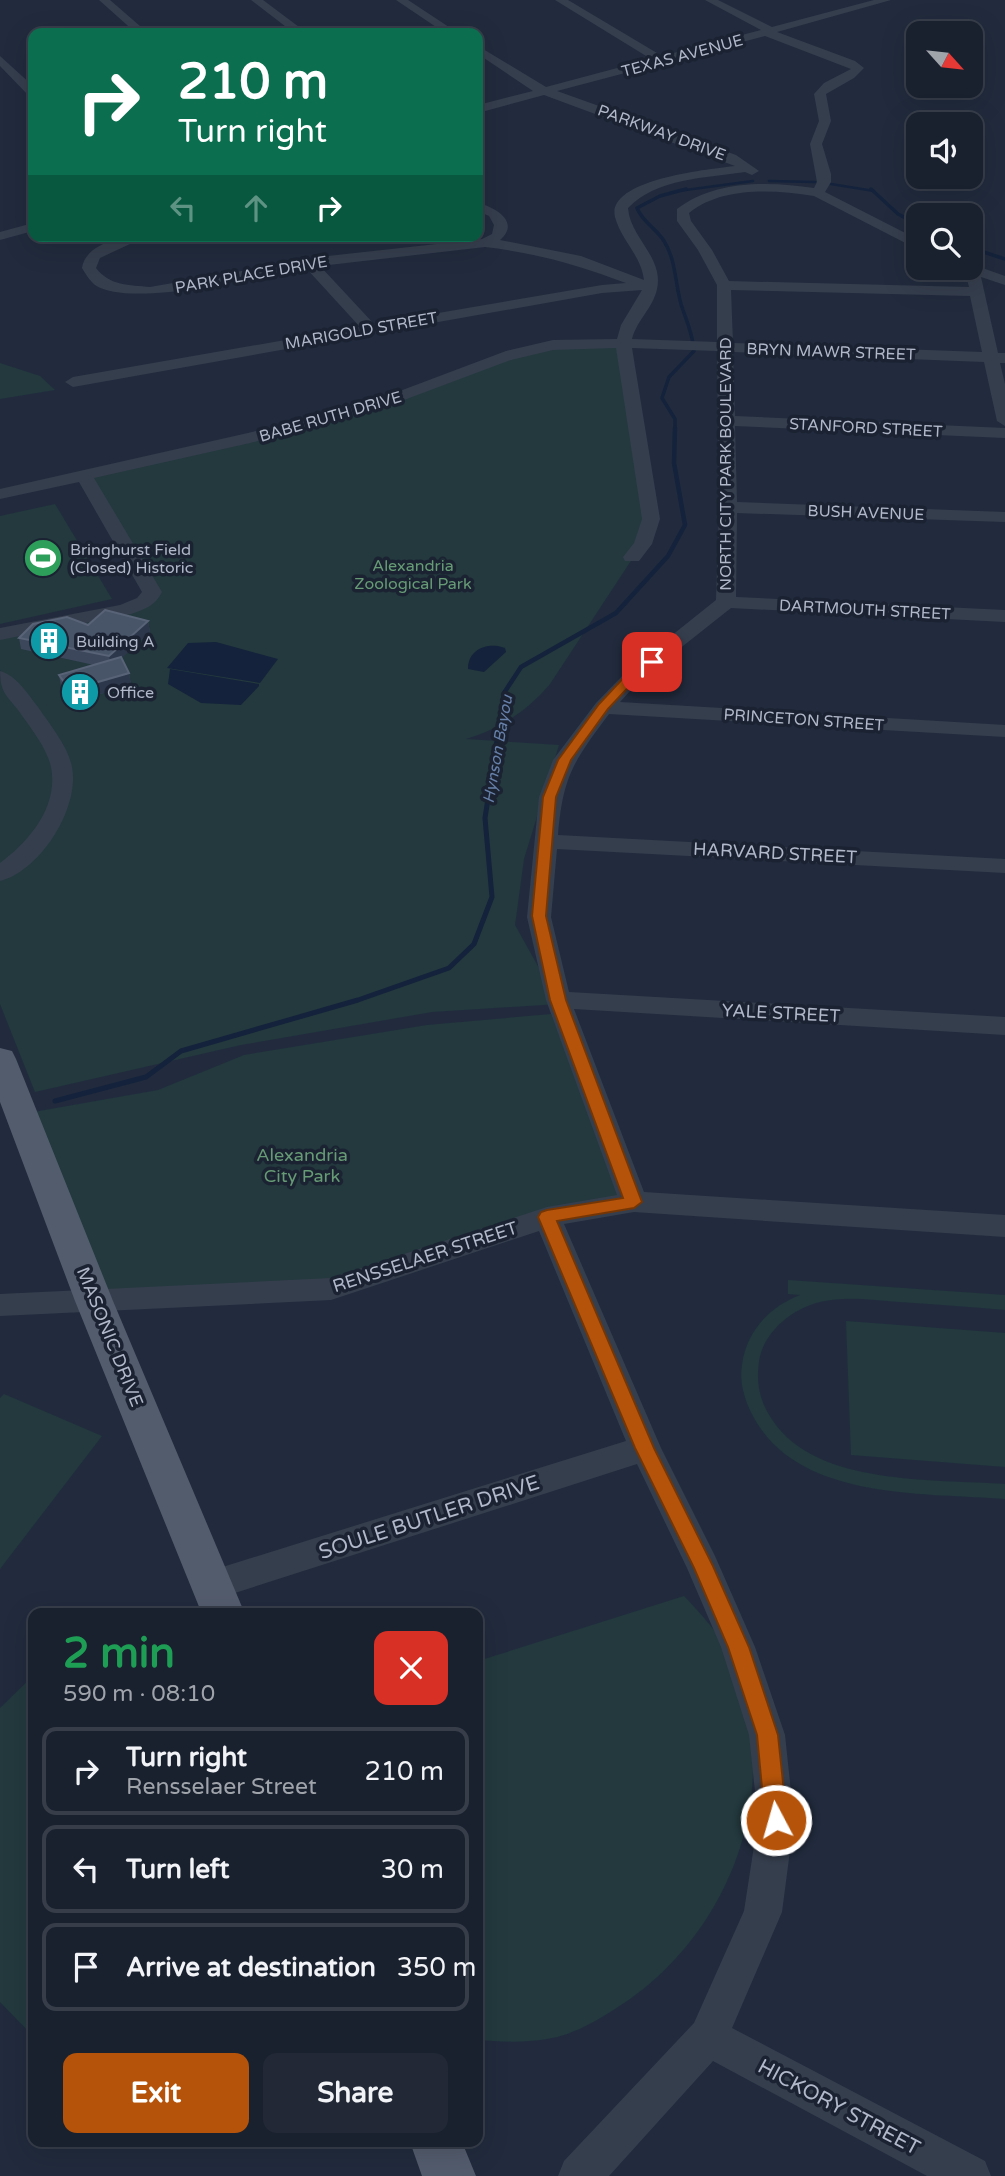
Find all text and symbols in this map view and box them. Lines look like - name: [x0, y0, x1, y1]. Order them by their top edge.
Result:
- north arrow: [906, 21, 984, 98]
- map controls: [906, 21, 983, 280]
- street label: TEXAS AVENUE: [619, 30, 745, 82]
- text: 210 m: [178, 53, 328, 112]
- icon: right: [63, 56, 154, 147]
- street label: PARKWAY DRIVE: [595, 100, 728, 165]
- button: sound: [906, 112, 983, 189]
- text: Turn right: [178, 113, 327, 151]
- icon: left: [164, 189, 202, 227]
- icon: ahead: [237, 189, 275, 227]
- icon: right: [310, 189, 348, 227]
- button: search: [906, 203, 983, 280]
- street label: PARK PLACE DRIVE: [173, 252, 329, 298]
- street label: MARIGOLD STREET: [283, 308, 439, 354]
- street label: NORTH CITY PARK BOULEVARD: [716, 337, 736, 591]
- street label: BRYN MAWR STREET: [746, 339, 916, 365]
- street label: BABE RUTH DRIVE: [257, 387, 404, 447]
- street label: STANFORD STREET: [789, 414, 943, 442]
- street label: BUSH AVENUE: [807, 501, 925, 525]
- sports icon: Bringhurst Field (Closed) Historic: [22, 537, 64, 579]
- place label: Bringhurst Field (Closed) Historic: [70, 540, 193, 578]
- park label: Alexandria Zoological Park: [354, 556, 472, 594]
- street label: DARTMOUTH STREET: [779, 596, 952, 624]
- building icon: Building A: [28, 620, 70, 662]
- place label: Building A: [76, 632, 155, 652]
- pin: [622, 632, 682, 692]
- icon: arrive: [633, 643, 671, 681]
- building icon: Office: [59, 671, 101, 713]
- place label: Office: [107, 683, 154, 703]
- water label: Hynson Bayou: [479, 692, 518, 805]
- street label: PRINCETON STREET: [723, 704, 885, 736]
- street label: HARVARD STREET: [692, 838, 858, 868]
- street label: YALE STREET: [721, 999, 841, 1027]
- park label: Alexandria City Park: [256, 1144, 348, 1187]
- street label: RENSSELAER STREET: [330, 1217, 520, 1297]
- street label: MASONIC DRIVE: [72, 1264, 148, 1410]
- street label: SOULE BUTLER DRIVE: [316, 1470, 543, 1565]
- text: 2 min: [63, 1628, 175, 1679]
- button: close: [374, 1631, 448, 1705]
- text: 590 m · 08:10: [63, 1680, 215, 1708]
- text: Turn right: [126, 1742, 247, 1773]
- icon: right: [67, 1752, 105, 1790]
- text: 210 m: [364, 1756, 444, 1787]
- text: Rensselaer Street: [126, 1773, 317, 1801]
- position arrow: [739, 1783, 813, 1857]
- icon: left: [67, 1850, 105, 1888]
- text: Turn left: [126, 1854, 229, 1885]
- text: 30 m: [381, 1854, 444, 1885]
- icon: arrive: [67, 1948, 105, 1986]
- text: Arrive at destination: [126, 1952, 376, 1983]
- text: 350 m: [397, 1952, 476, 1983]
- button: Exit: [63, 2053, 249, 2133]
- button: Share: [263, 2053, 448, 2133]
- street label: HICKORY STREET: [753, 2054, 924, 2161]

